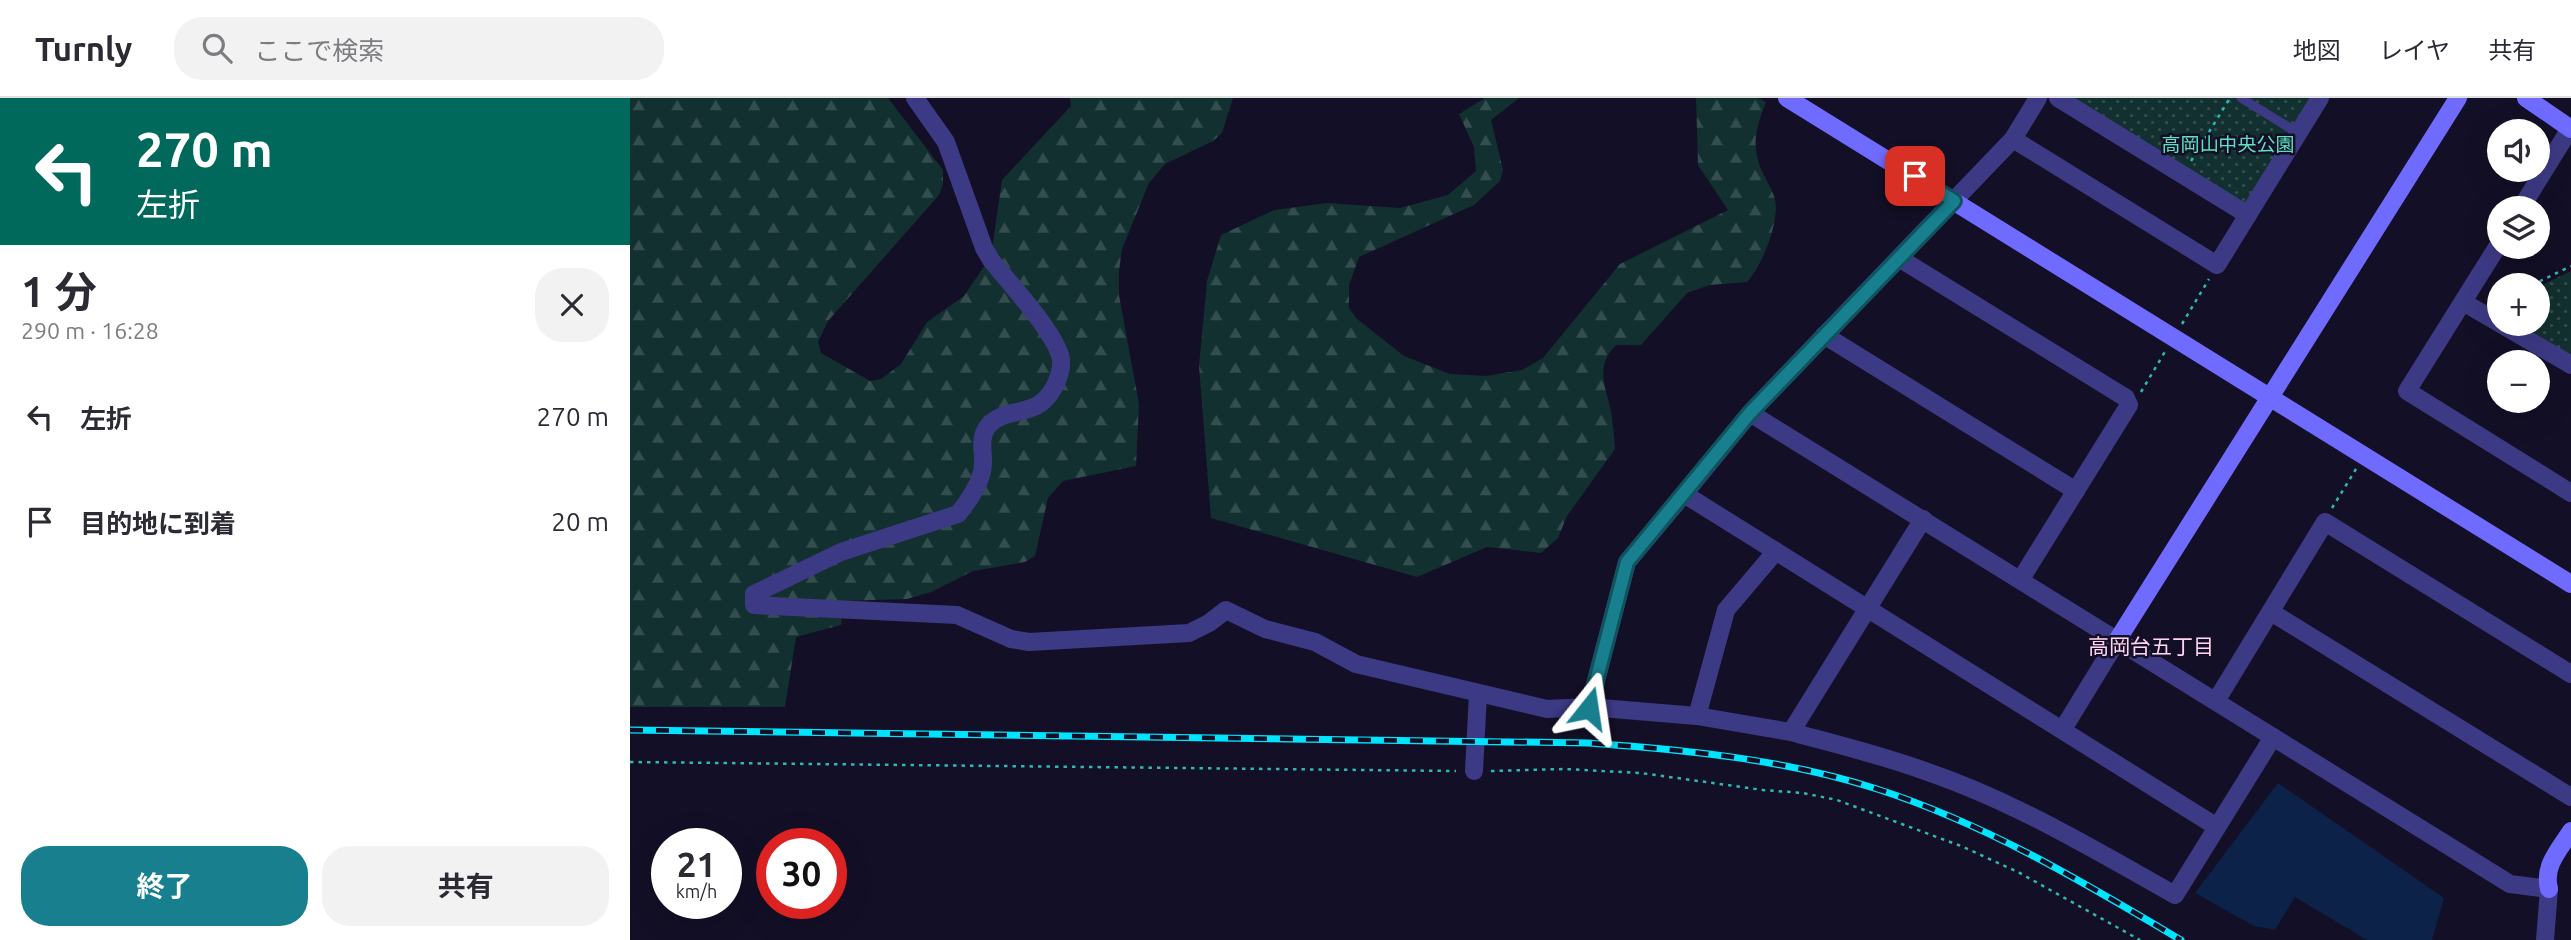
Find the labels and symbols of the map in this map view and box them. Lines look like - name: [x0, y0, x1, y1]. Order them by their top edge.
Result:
- park label: 高岡山中央公園: [2161, 133, 2295, 155]
- pin: [1885, 146, 1945, 206]
- district label: 高岡台五丁目: [2088, 634, 2214, 658]
- position arrow: [1552, 671, 1626, 745]
- speed limit sign: 30: [756, 828, 847, 919]

